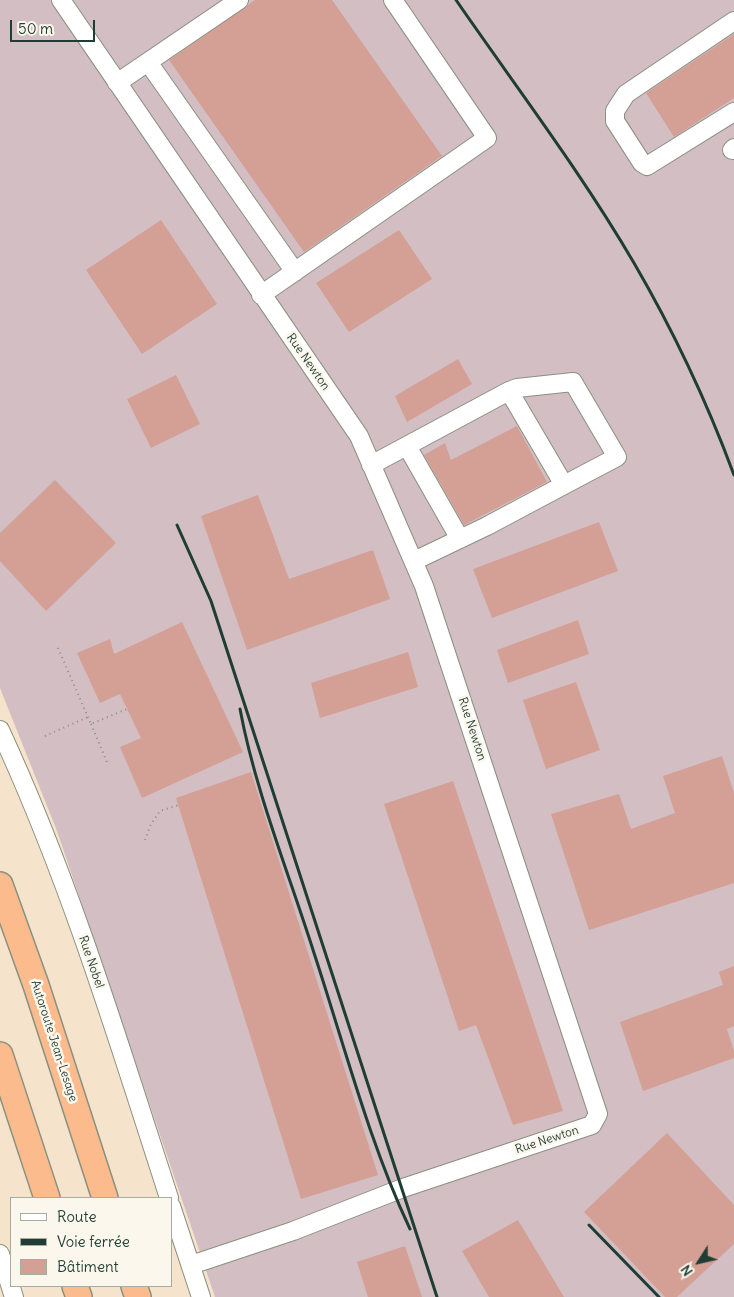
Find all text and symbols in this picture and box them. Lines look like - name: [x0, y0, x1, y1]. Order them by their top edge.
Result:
- scale bar: [12, 10, 98, 42]
- text: 50 m: [18, 19, 53, 38]
- street label: Rue Newton: [283, 331, 333, 393]
- street label: Rue Newton: [455, 696, 489, 762]
- street label: Rue Nobel: [75, 934, 107, 990]
- street label: Autoroute Jean-Lesage: [28, 979, 80, 1103]
- street label: Rue Newton: [514, 1123, 580, 1157]
- legend: [10, 1197, 172, 1287]
- text: Route: [57, 1207, 97, 1226]
- text: Voie ferrée: [57, 1232, 130, 1251]
- north arrow: [674, 1237, 724, 1287]
- text: Bâtiment: [57, 1257, 119, 1276]
- text: N: [677, 1261, 697, 1280]

